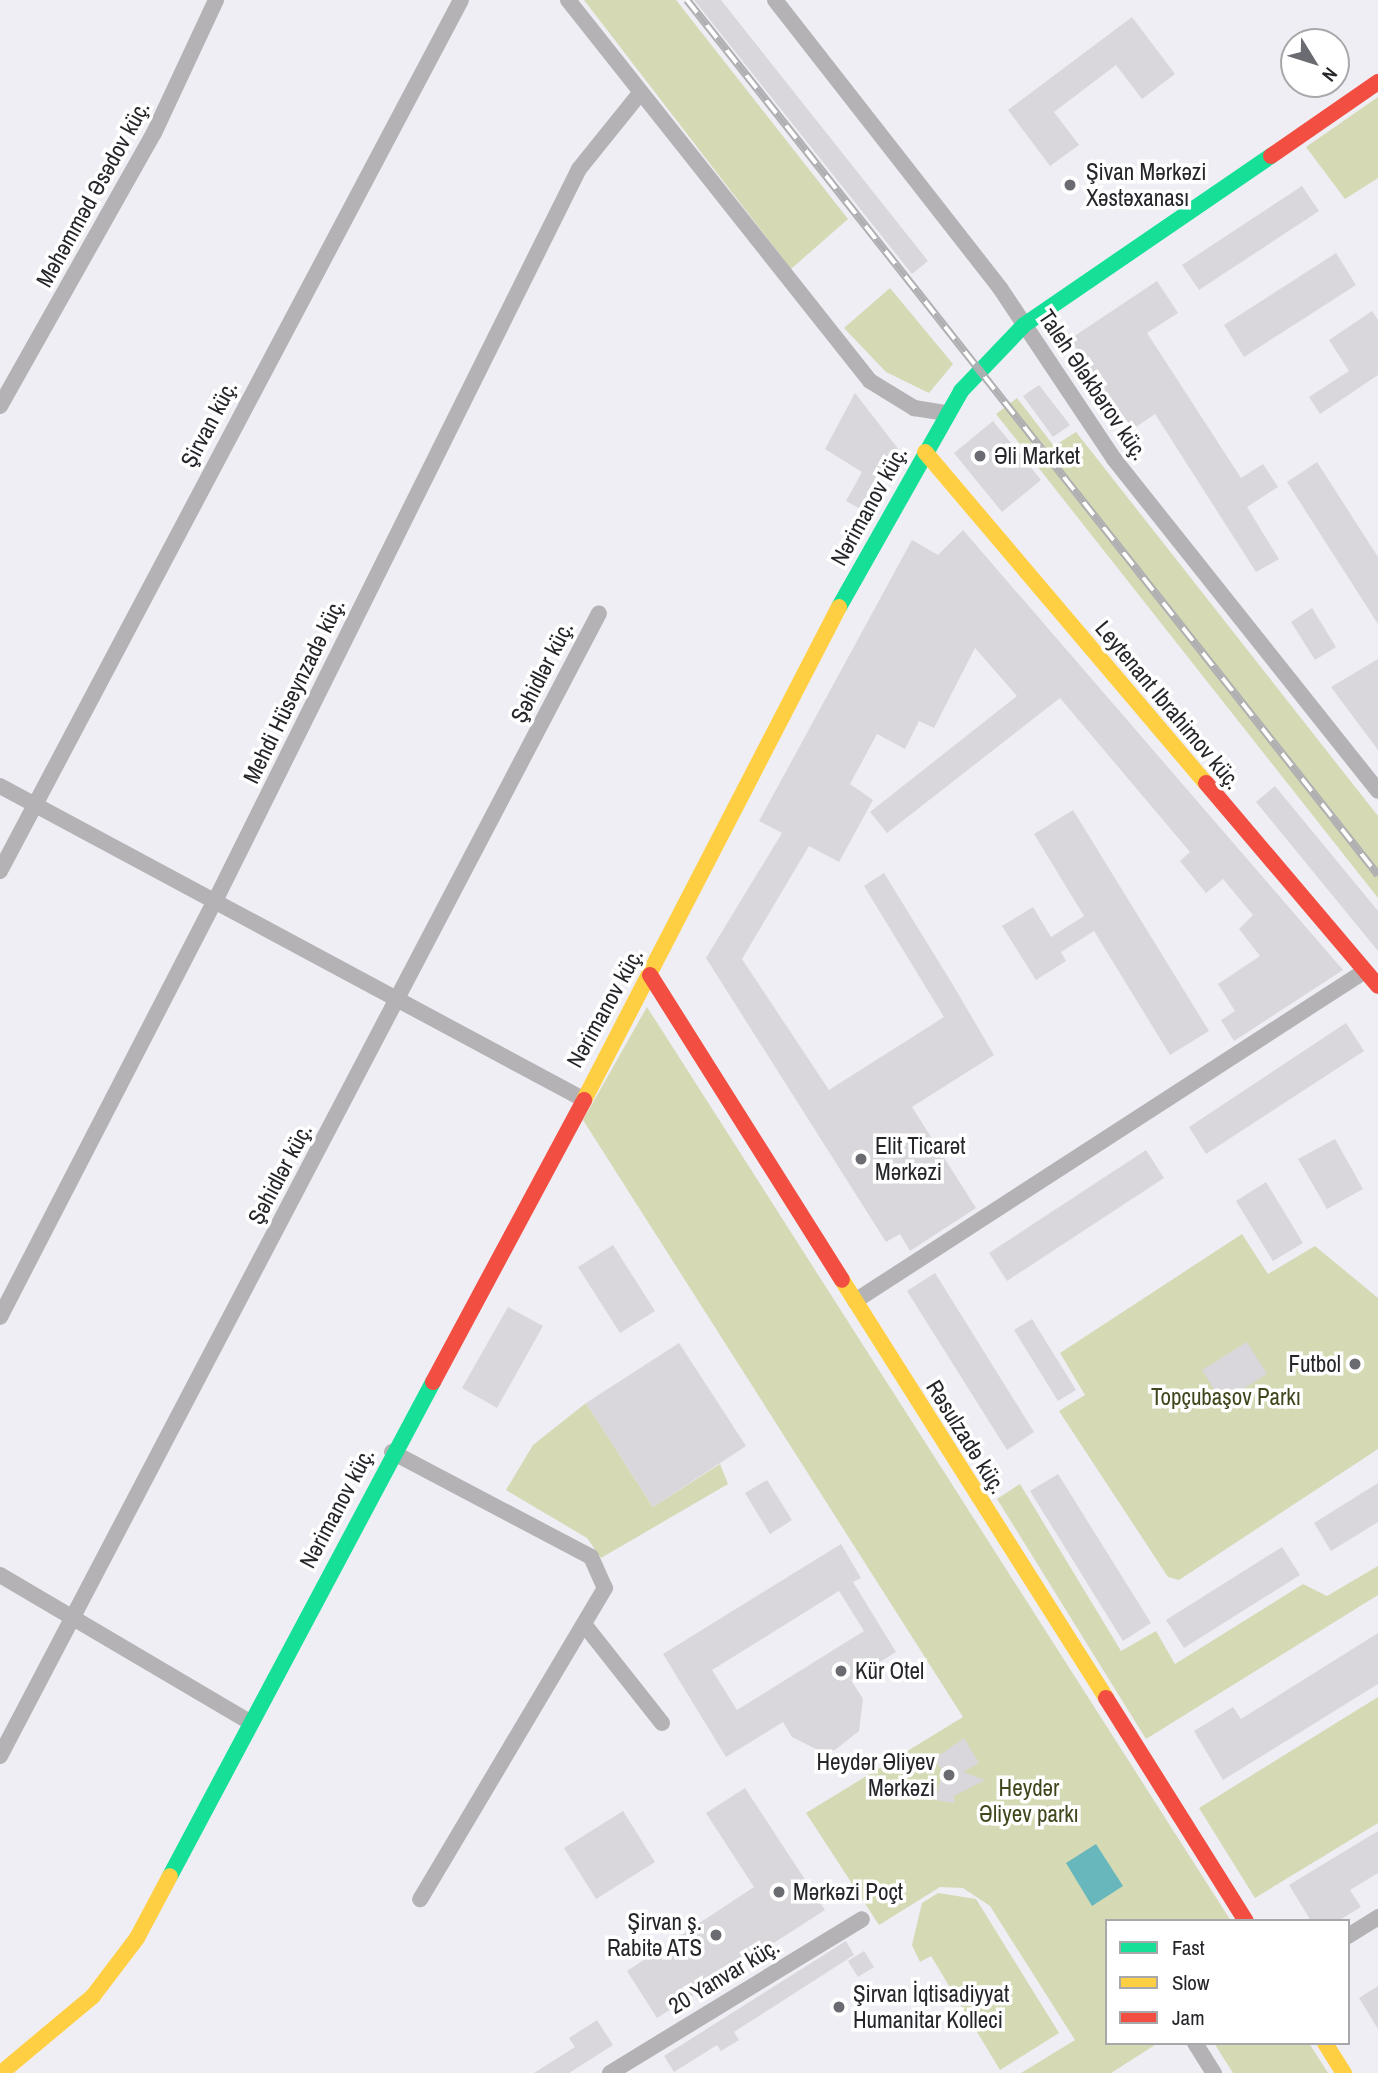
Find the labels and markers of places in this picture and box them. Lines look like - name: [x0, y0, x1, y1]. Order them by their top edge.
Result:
- place label: Şivan Mərkəzi Xəstəxanası: [1086, 158, 1207, 212]
- marker: Şivan Mərkəzi Xəstəxanası: [1060, 175, 1080, 195]
- place label: Əli Market: [994, 442, 1080, 470]
- marker: Əli Market: [972, 448, 988, 464]
- place label: Elit Ticarət Mərkəzi: [875, 1132, 966, 1186]
- marker: Elit Ticarət Mərkəzi: [853, 1151, 869, 1167]
- place label: Futbol: [1289, 1350, 1341, 1378]
- marker: Futbol: [1347, 1356, 1363, 1372]
- place label: Kür Otel: [855, 1657, 924, 1685]
- marker: Kür Otel: [833, 1663, 849, 1679]
- place label: Heydər Əliyev Mərkəzi: [816, 1748, 935, 1802]
- marker: Heydər Əliyev Mərkəzi: [941, 1767, 957, 1783]
- place label: Mərkəzi Poçt: [793, 1878, 903, 1906]
- marker: Mərkəzi Poçt: [771, 1884, 787, 1900]
- place label: Şirvan ş. Rabitə ATS: [606, 1908, 702, 1962]
- marker: Şirvan ş. Rabitə ATS: [708, 1927, 724, 1943]
- place label: Şirvan İqtisadiyyat Humanitar Kolleci: [853, 1980, 1009, 2034]
- marker: Şirvan İqtisadiyyat Humanitar Kolleci: [831, 1999, 847, 2015]

